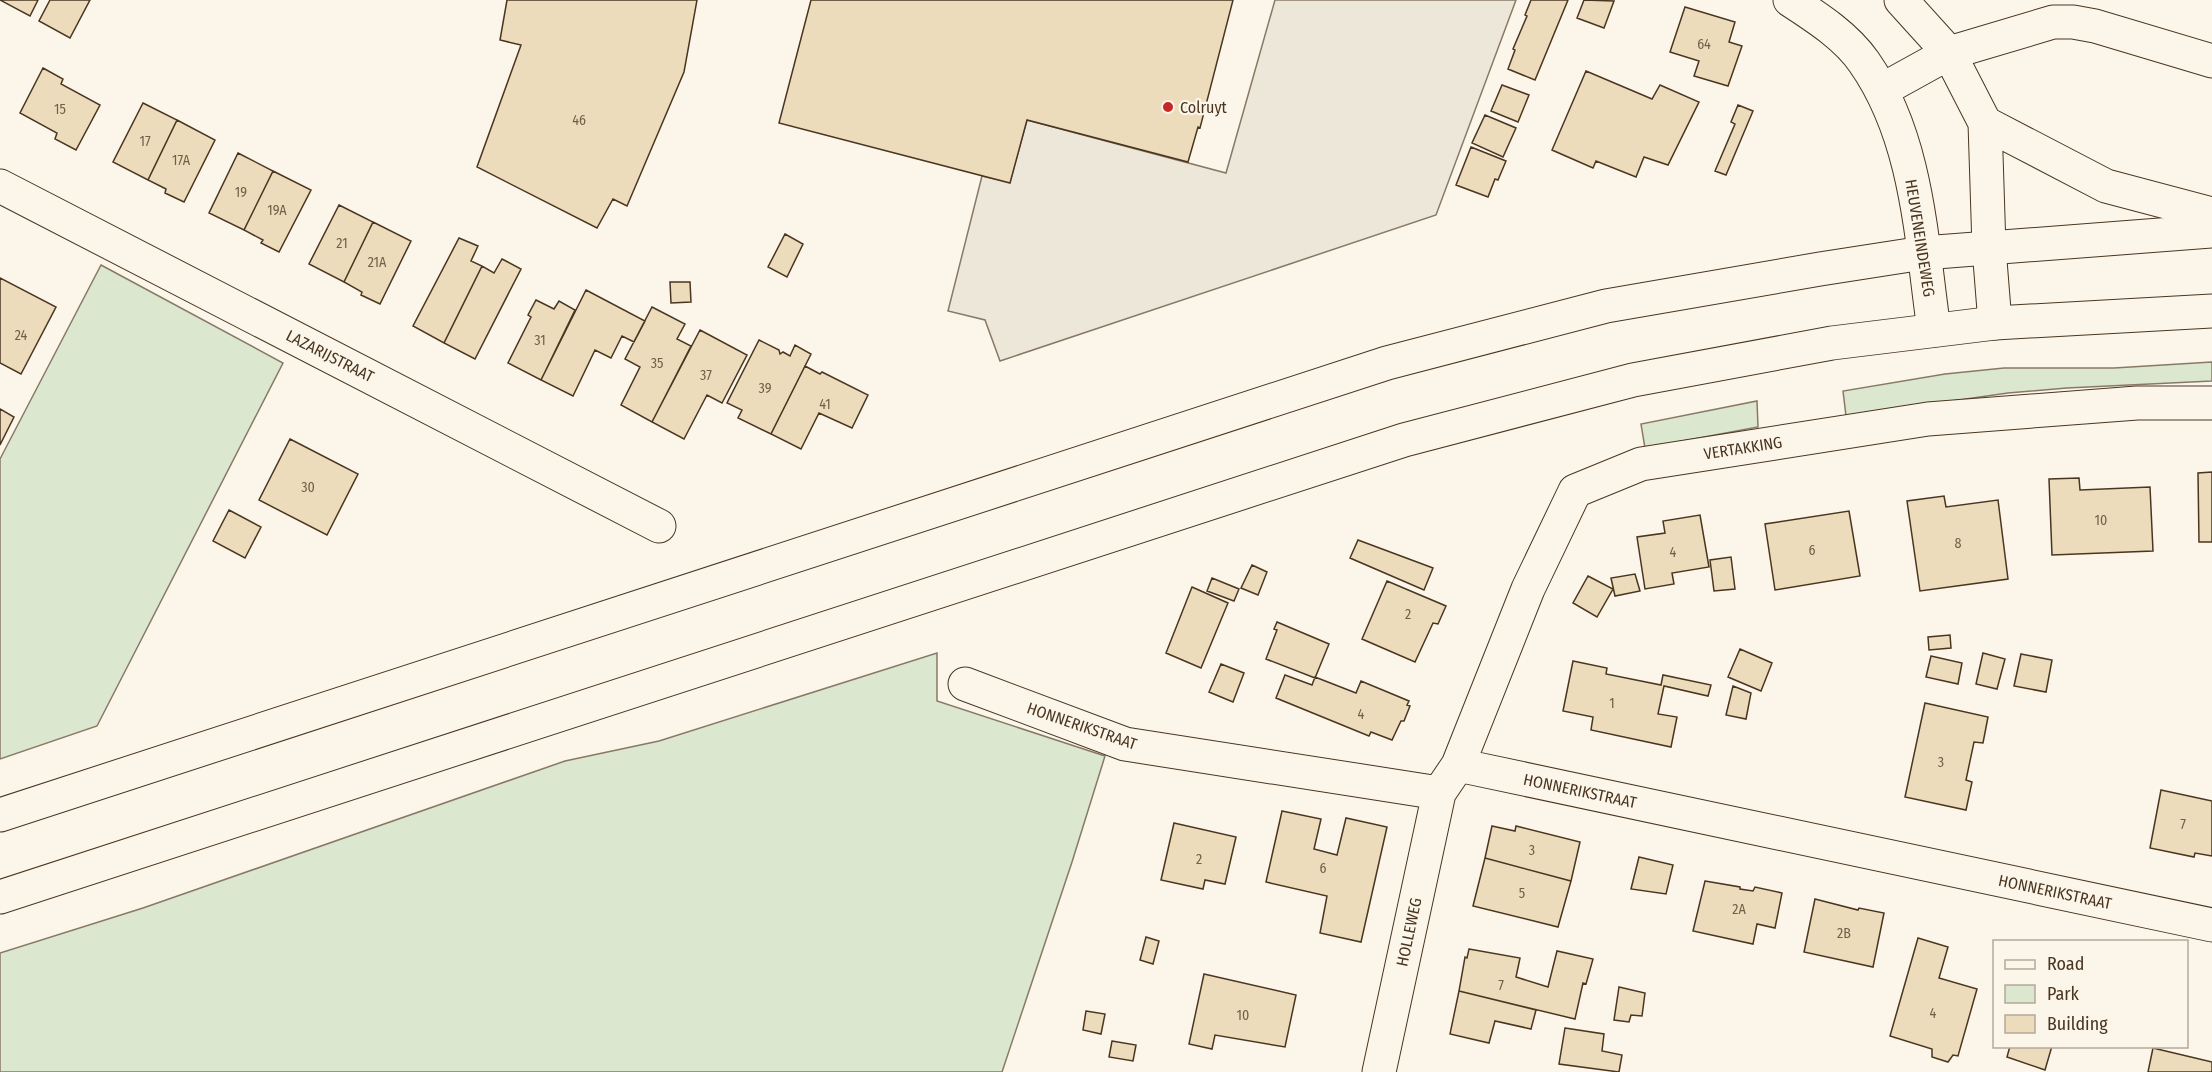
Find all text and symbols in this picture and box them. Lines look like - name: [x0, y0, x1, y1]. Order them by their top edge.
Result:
- house number: 64: [1697, 36, 1711, 53]
- place label: Colruyt: [1180, 98, 1228, 117]
- marker: Colruyt: [1161, 100, 1175, 114]
- house number: 15: [54, 101, 66, 118]
- house number: 46: [572, 112, 586, 129]
- house number: 17: [139, 133, 151, 150]
- house number: 17A: [172, 152, 191, 169]
- street label: HEUVENEINDEWEG: [1901, 178, 1939, 298]
- house number: 19: [235, 184, 247, 201]
- house number: 19A: [267, 202, 287, 219]
- house number: 21: [336, 235, 348, 252]
- house number: 21A: [368, 254, 387, 271]
- street label: LAZARIJSTRAAT: [283, 326, 378, 387]
- house number: 24: [15, 327, 28, 344]
- house number: 31: [534, 332, 546, 349]
- house number: 35: [651, 355, 663, 372]
- house number: 37: [700, 367, 712, 384]
- house number: 39: [759, 380, 772, 397]
- house number: 41: [819, 396, 831, 413]
- street label: VERTAKKING: [1702, 432, 1784, 464]
- house number: 30: [301, 479, 315, 496]
- house number: 10: [2095, 512, 2107, 529]
- house number: 8: [1955, 535, 1962, 552]
- house number: 6: [1809, 542, 1816, 559]
- house number: 4: [1670, 544, 1677, 561]
- house number: 2: [1405, 606, 1411, 623]
- house number: 1: [1609, 695, 1615, 712]
- street label: HONNERIKSTRAAT: [1025, 698, 1140, 754]
- house number: 4: [1358, 706, 1365, 723]
- house number: 3: [1938, 754, 1944, 771]
- street label: HONNERIKSTRAAT: [1522, 770, 1639, 812]
- house number: 7: [2180, 816, 2186, 833]
- house number: 3: [1529, 842, 1535, 859]
- house number: 2: [1196, 851, 1202, 868]
- house number: 6: [1320, 860, 1327, 877]
- street label: HONNERIKSTRAAT: [1997, 871, 2114, 913]
- house number: 5: [1519, 885, 1525, 902]
- street label: HOLLEWEG: [1392, 896, 1426, 968]
- house number: 2A: [1732, 901, 1746, 918]
- house number: 2B: [1837, 925, 1851, 942]
- legend: [1993, 940, 2188, 1048]
- text: Road: [2047, 953, 2084, 975]
- house number: 7: [1498, 977, 1504, 994]
- text: Park: [2047, 983, 2080, 1005]
- house number: 4: [1930, 1005, 1937, 1022]
- house number: 10: [1237, 1007, 1249, 1024]
- text: Building: [2047, 1013, 2108, 1035]

